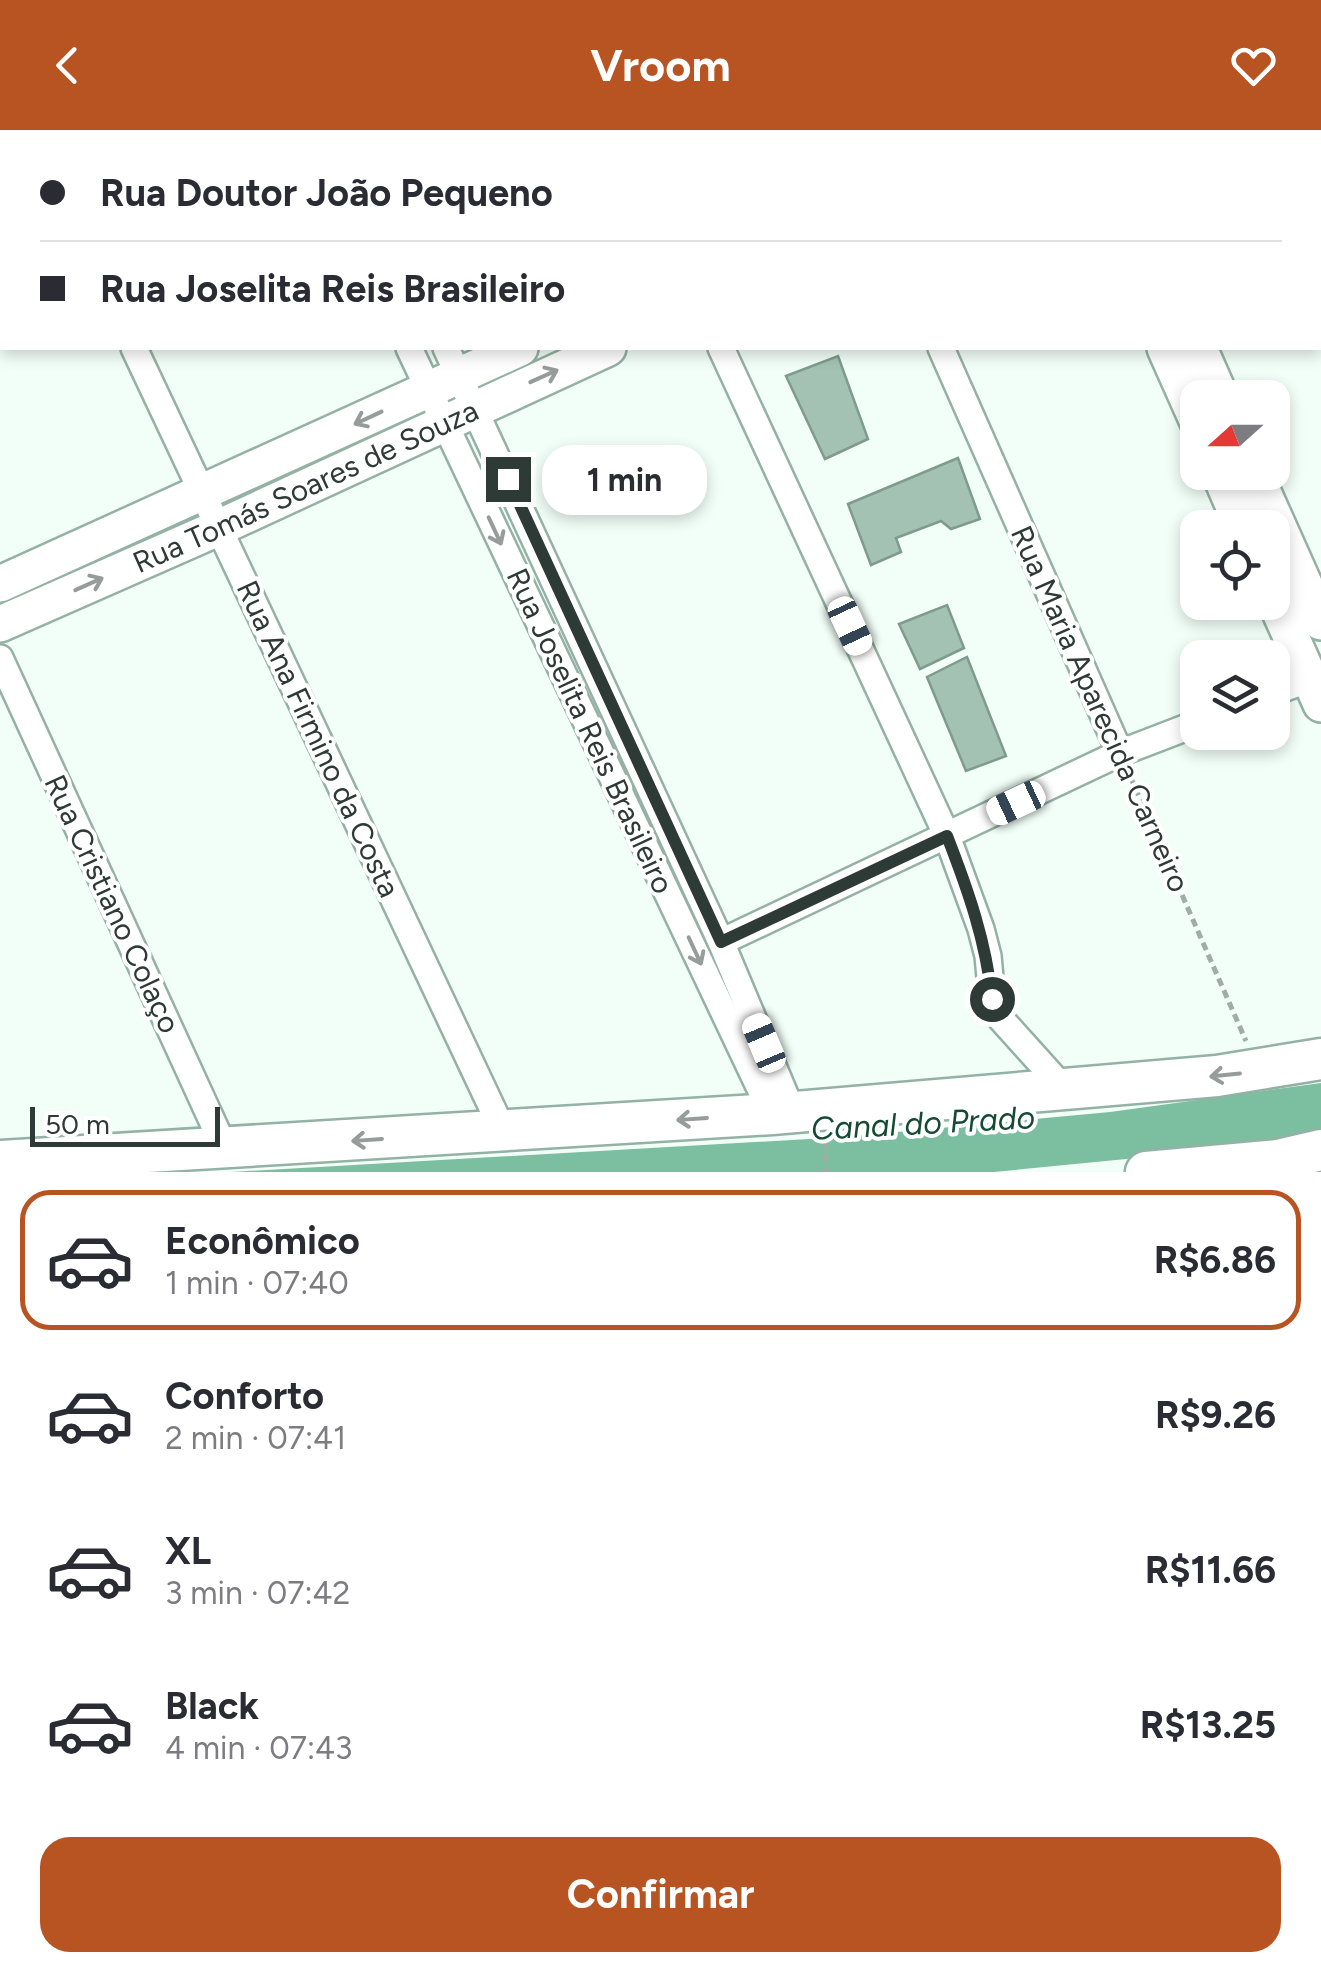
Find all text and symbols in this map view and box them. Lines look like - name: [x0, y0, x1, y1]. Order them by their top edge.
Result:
- icon: back: [40, 38, 95, 93]
- text: Vroom: [590, 38, 731, 92]
- icon: heart: [1226, 38, 1281, 93]
- text: Rua Doutor João Pequeno: [100, 170, 553, 216]
- text: Rua Joselita Reis Brasileiro: [100, 266, 565, 312]
- one-way arrow: [528, 366, 558, 385]
- north arrow: [1180, 380, 1290, 490]
- map controls: [1180, 380, 1290, 750]
- street label: Rua Tomás Soares de Souza: [127, 391, 484, 581]
- one-way arrow: [354, 409, 384, 428]
- callout: 1 min: [543, 444, 708, 514]
- route end: [486, 457, 531, 502]
- text: 1 min: [587, 461, 662, 499]
- button: locate: [1180, 510, 1290, 620]
- one-way arrow: [487, 515, 506, 545]
- street label: Rua Maria Aparecida Carneiro: [1003, 520, 1198, 898]
- street label: Rua Joselita Reis Brasileiro: [499, 562, 682, 899]
- one-way arrow: [73, 574, 104, 592]
- street label: Rua Ana Firmino da Costa: [229, 574, 408, 903]
- car: [824, 592, 876, 660]
- button: layers: [1180, 640, 1290, 750]
- street label: Rua Cristiano Colaço: [36, 769, 189, 1039]
- car: [982, 777, 1050, 829]
- one-way arrow: [686, 935, 705, 965]
- route start: [970, 977, 1015, 1022]
- car: [738, 1010, 790, 1076]
- one-way arrow: [1209, 1066, 1242, 1085]
- water label: Canal do Prado: [810, 1098, 1036, 1148]
- scale bar: [30, 1102, 220, 1146]
- text: 50 m: [45, 1107, 110, 1141]
- one-way arrow: [676, 1110, 708, 1129]
- one-way arrow: [352, 1131, 384, 1150]
- icon: car: [45, 1215, 135, 1305]
- text: Econômico: [165, 1218, 360, 1264]
- text: R$6.86: [1154, 1237, 1276, 1283]
- text: 1 min · 07:40: [165, 1264, 349, 1302]
- icon: car: [45, 1370, 135, 1460]
- text: Conforto: [165, 1373, 324, 1419]
- text: R$9.26: [1155, 1392, 1276, 1438]
- text: 2 min · 07:41: [165, 1419, 346, 1457]
- icon: car: [45, 1525, 135, 1615]
- text: XL: [165, 1528, 211, 1574]
- text: R$11.66: [1145, 1547, 1276, 1593]
- text: 3 min · 07:42: [165, 1574, 350, 1612]
- icon: car: [45, 1680, 135, 1770]
- text: Black: [165, 1683, 259, 1729]
- text: R$13.25: [1140, 1702, 1276, 1748]
- text: 4 min · 07:43: [165, 1729, 352, 1767]
- button: Confirmar: [40, 1837, 1281, 1952]

